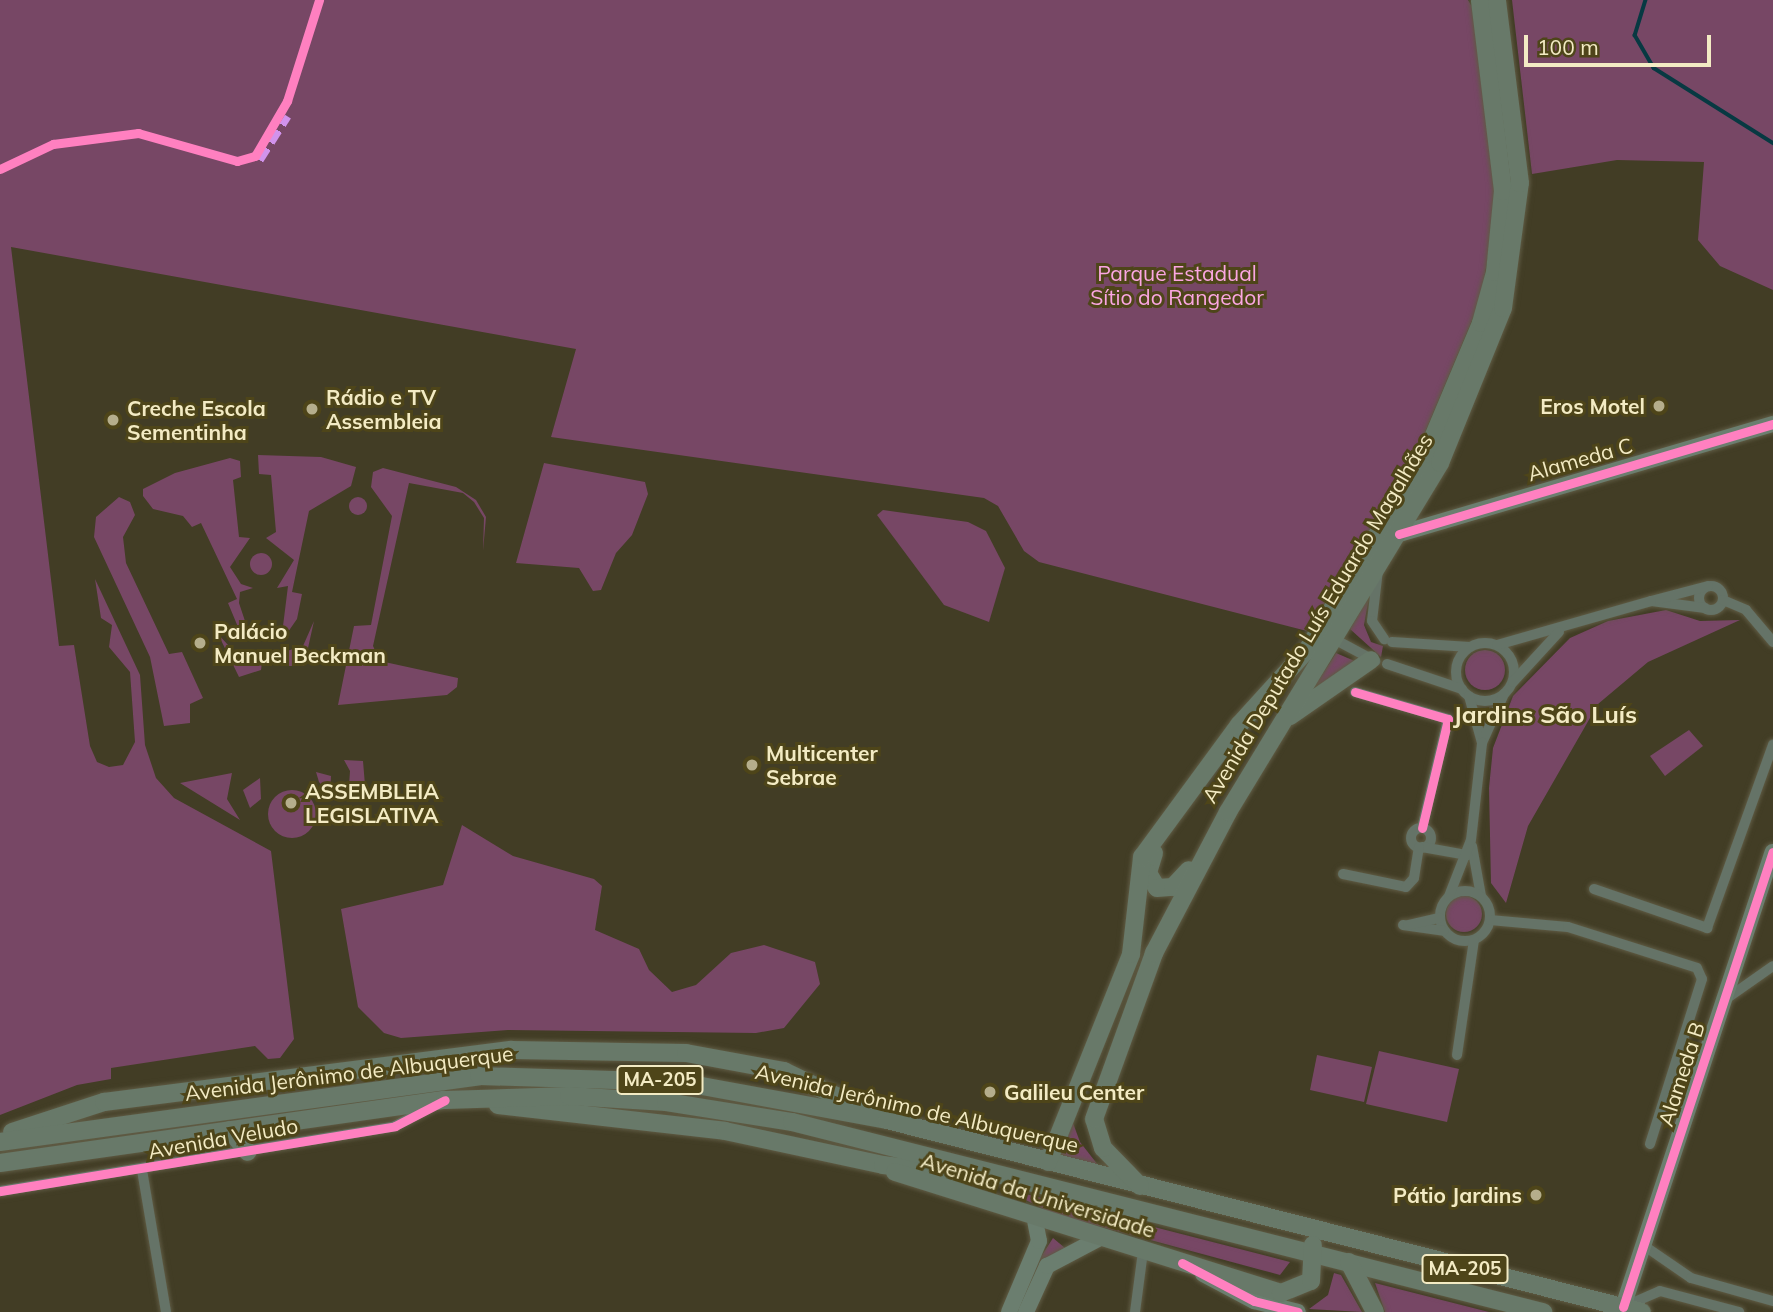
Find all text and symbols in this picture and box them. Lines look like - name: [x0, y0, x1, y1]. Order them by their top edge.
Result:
- scale bar: [1528, 21, 1715, 65]
- text: 100 m: [1537, 34, 1599, 60]
- park label: Parque Estadual Sítio do Rangedor: [1090, 260, 1264, 310]
- place label: Rádio e TV Assembleia: [326, 384, 442, 434]
- place label: Eros Motel: [1540, 393, 1645, 419]
- place label: Creche Escola Sementinha: [127, 395, 266, 445]
- marker: Eros Motel: [1651, 398, 1667, 414]
- marker: Rádio e TV Assembleia: [304, 401, 320, 417]
- marker: Creche Escola Sementinha: [105, 412, 121, 428]
- street label: Avenida Deputado Luís Eduardo Magalhães: [1196, 429, 1438, 807]
- street label: Alameda C: [1525, 432, 1635, 486]
- place label: Palácio Manuel Beckman: [214, 618, 386, 668]
- marker: Palácio Manuel Beckman: [192, 635, 208, 651]
- district label: Jardins São Luís: [1453, 701, 1637, 729]
- place label: Multicenter Sebrae: [766, 740, 878, 790]
- marker: Multicenter Sebrae: [744, 757, 760, 773]
- place label: ASSEMBLEIA LEGISLATIVA: [305, 778, 439, 828]
- marker: ASSEMBLEIA LEGISLATIVA: [283, 795, 299, 811]
- street label: Alameda B: [1652, 1019, 1710, 1129]
- street label: Avenida Jerônimo de Albuquerque: [183, 1040, 515, 1106]
- street label: Avenida Jerônimo de Albuquerque: [753, 1059, 1081, 1157]
- road number: MA-205: [616, 1064, 704, 1096]
- place label: Galileu Center: [1004, 1079, 1144, 1105]
- marker: Galileu Center: [982, 1084, 998, 1100]
- street label: Avenida Veludo: [146, 1112, 300, 1164]
- street label: Avenida da Universidade: [918, 1147, 1158, 1243]
- place label: Pátio Jardins: [1393, 1182, 1522, 1208]
- marker: Pátio Jardins: [1528, 1187, 1544, 1203]
- road number: MA-205: [1421, 1254, 1509, 1284]

